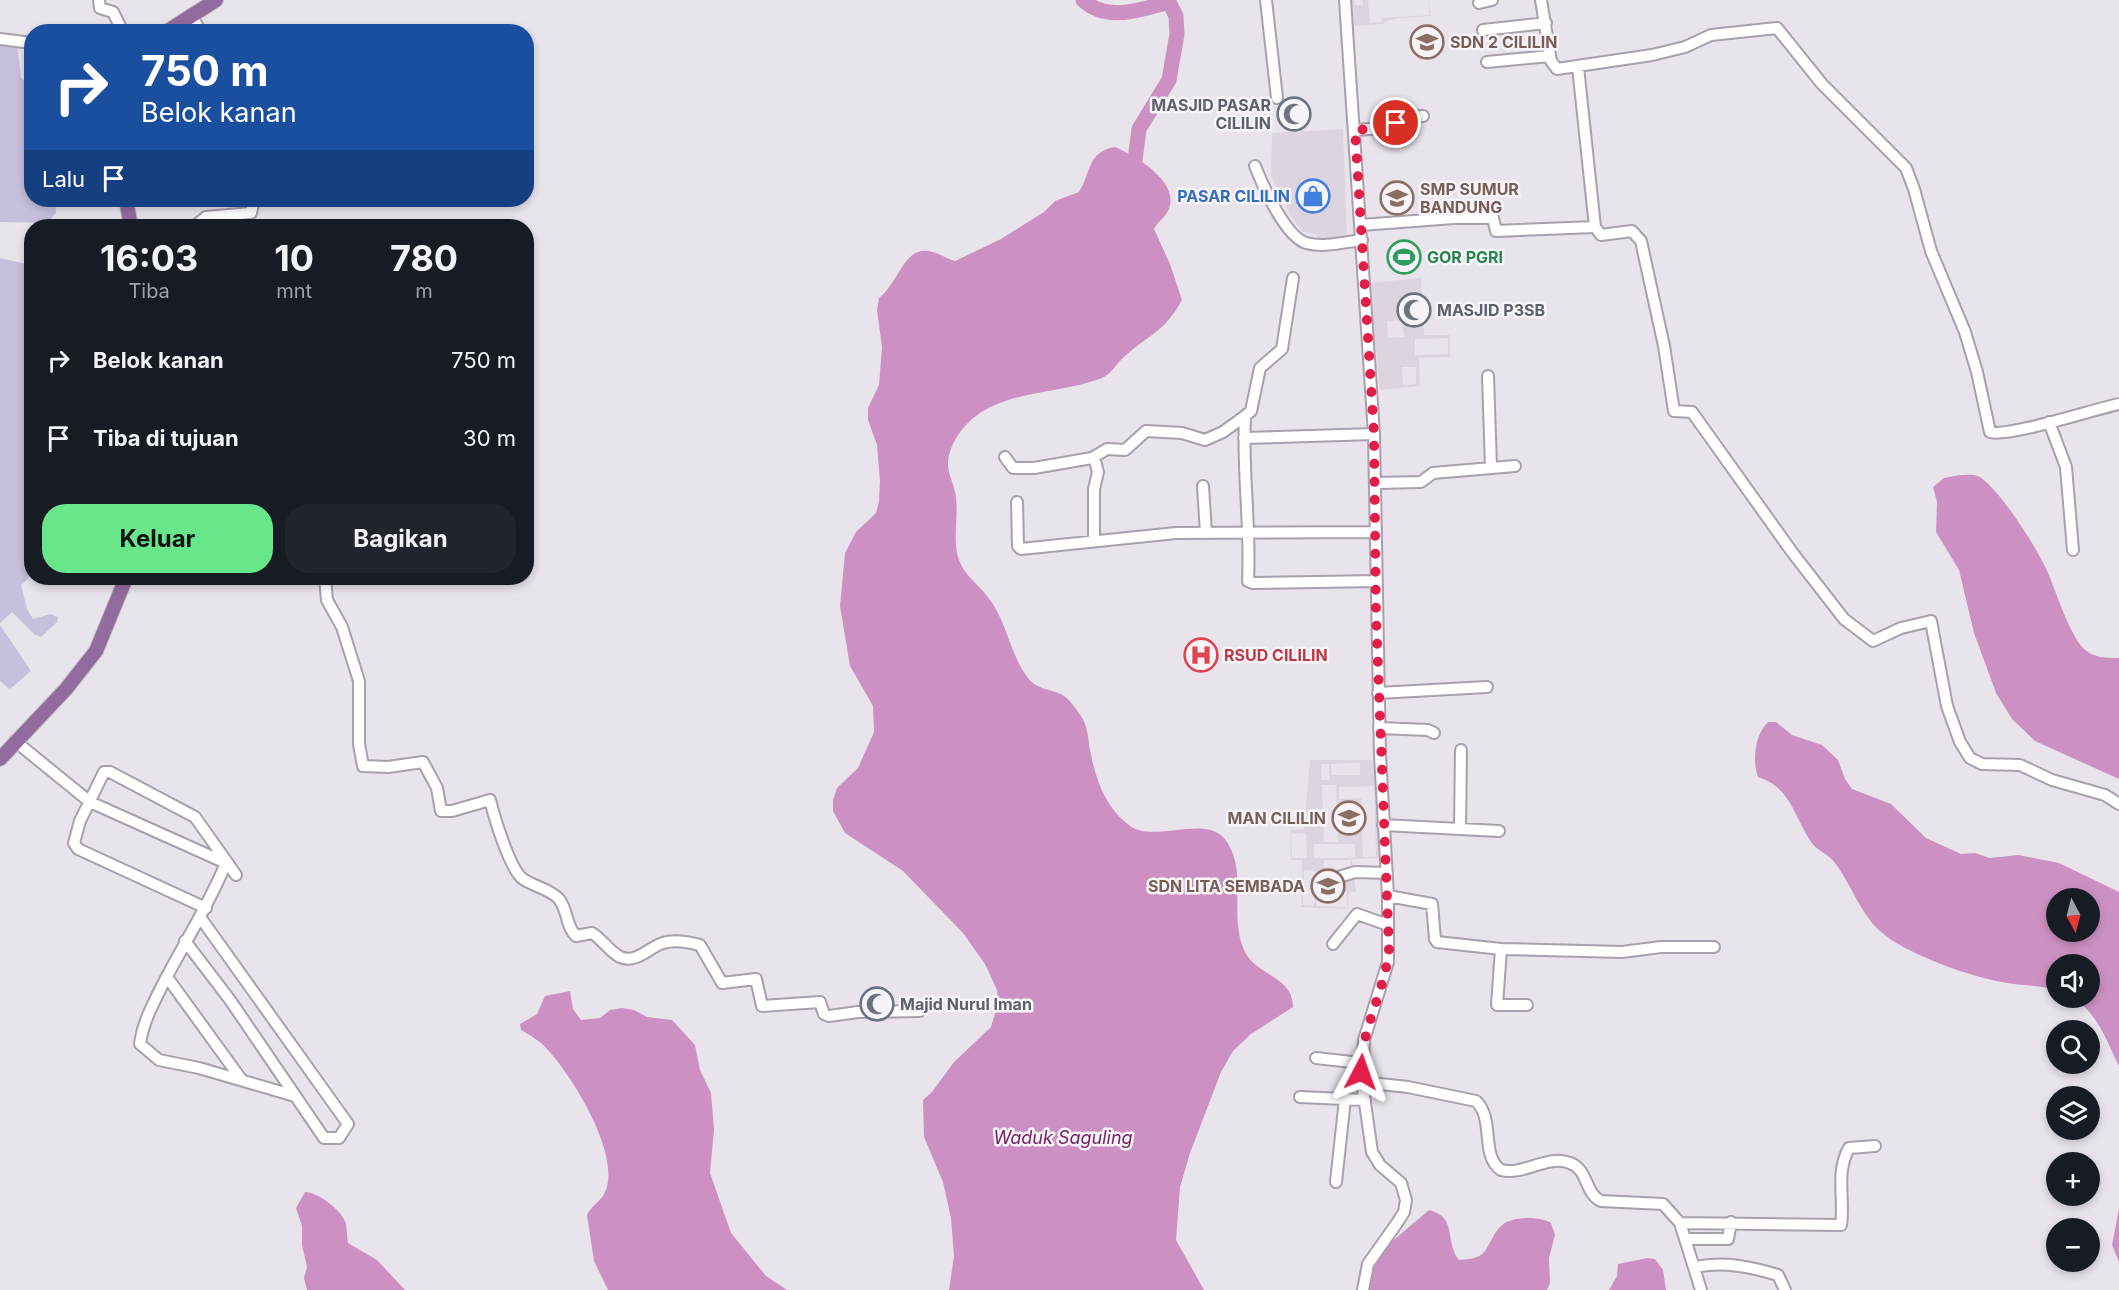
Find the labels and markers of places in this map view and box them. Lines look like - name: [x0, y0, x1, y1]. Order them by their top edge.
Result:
- school or university icon: SDN 2 CILILIN: [1409, 24, 1445, 60]
- place label: SDN 2 CILILIN: [1450, 32, 1557, 52]
- place label: MASJID PASAR CILILIN: [1151, 95, 1271, 133]
- mosque icon: MASJID PASAR CILILIN: [1276, 96, 1312, 132]
- pin: [1370, 97, 1421, 148]
- shop icon: PASAR CILILIN: [1295, 178, 1331, 214]
- place label: SMP SUMUR BANDUNG: [1420, 179, 1519, 217]
- school or university icon: SMP SUMUR BANDUNG: [1379, 180, 1415, 216]
- place label: PASAR CILILIN: [1177, 186, 1290, 206]
- sports icon: GOR PGRI: [1386, 239, 1422, 275]
- place label: GOR PGRI: [1427, 247, 1503, 267]
- mosque icon: MASJID P3SB: [1396, 292, 1432, 328]
- place label: MASJID P3SB: [1437, 300, 1545, 320]
- hospital icon: RSUD CILILIN: [1183, 637, 1219, 673]
- place label: RSUD CILILIN: [1224, 645, 1328, 665]
- school or university icon: MAN CILILIN: [1331, 800, 1367, 836]
- place label: MAN CILILIN: [1228, 808, 1326, 828]
- school or university icon: SDN LITA SEMBADA: [1310, 868, 1346, 904]
- place label: SDN LITA SEMBADA: [1148, 876, 1305, 896]
- mosque icon: Majid Nurul Iman: [859, 986, 895, 1022]
- place label: Majid Nurul Iman: [900, 994, 1032, 1014]

